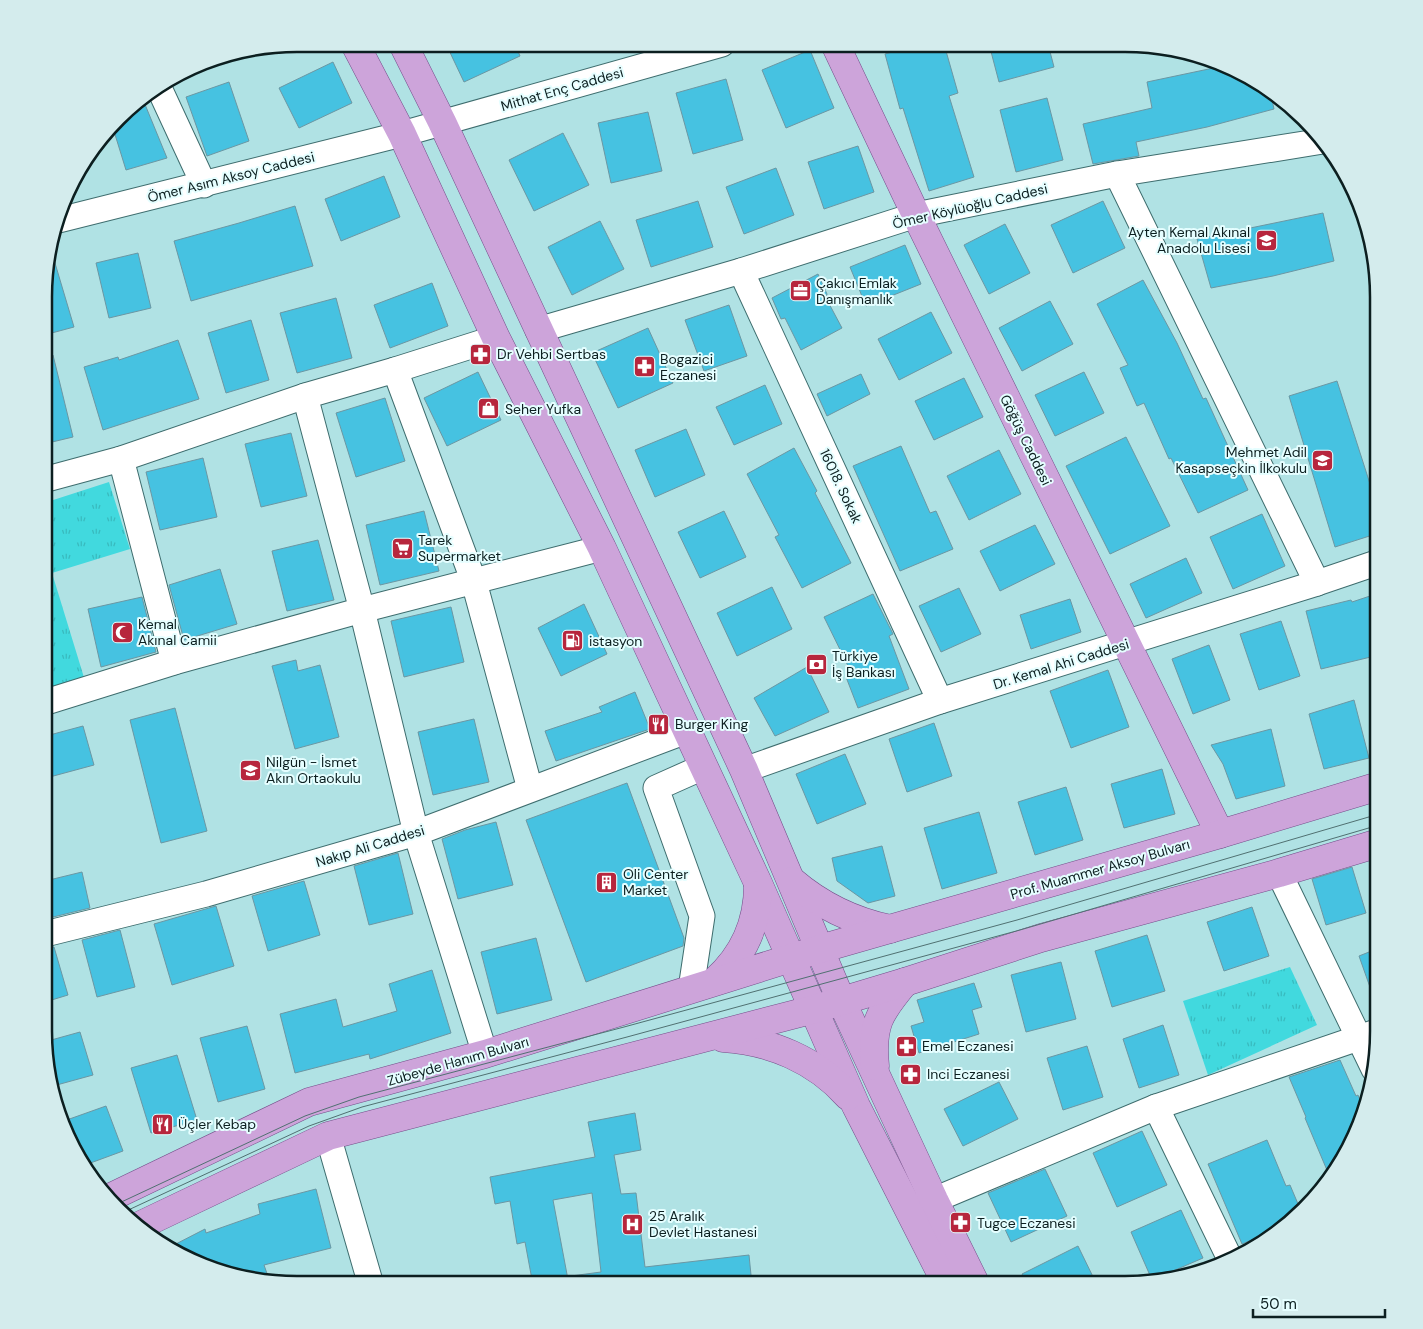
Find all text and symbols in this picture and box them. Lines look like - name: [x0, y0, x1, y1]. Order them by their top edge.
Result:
- street label: Mithat Enç Caddesi: [499, 63, 625, 115]
- street label: Ömer Asım Aksoy Caddesi: [146, 148, 316, 206]
- street label: Ömer Köylüoğlu Caddesi: [891, 179, 1049, 233]
- place label: Ayten Kemal Akınal Anadolu Lisesi: [1128, 223, 1250, 257]
- school or university icon: Ayten Kemal Akınal Anadolu Lisesi: [1254, 228, 1278, 252]
- place label: Çakıcı Emlak Danışmanlık: [816, 274, 897, 308]
- office icon: Çakıcı Emlak Danışmanlık: [788, 279, 812, 303]
- pharmacy icon: Dr Vehbi Sertbas: [469, 342, 493, 366]
- place label: Dr Vehbi Sertbas: [497, 345, 606, 363]
- place label: Bogazici Eczanesi: [660, 350, 716, 384]
- pharmacy icon: Bogazici Eczanesi: [632, 355, 656, 379]
- street label: Göğüş Caddesi: [996, 392, 1056, 488]
- shop icon: Seher Yufka: [477, 397, 501, 421]
- place label: Seher Yufka: [505, 400, 581, 418]
- place label: Mehmet Adil Kasapseçkin İlkokulu: [1175, 443, 1307, 477]
- street label: 16018. Sokak: [816, 446, 866, 526]
- school or university icon: Mehmet Adil Kasapseçkin İlkokulu: [1311, 448, 1335, 472]
- place label: Tarek Supermarket: [418, 531, 501, 565]
- supermarket icon: Tarek Supermarket: [390, 536, 414, 560]
- place label: Kemal Akınal Camii: [138, 615, 217, 649]
- mosque icon: Kemal Akınal Camii: [110, 620, 134, 644]
- fuel station icon: istasyon: [561, 629, 585, 653]
- place label: istasyon: [589, 632, 642, 650]
- street label: Dr. Kemal Ahi Caddesi: [991, 635, 1131, 693]
- place label: Türkiye İş Bankası: [832, 647, 895, 681]
- bank icon: Türkiye İş Bankası: [804, 652, 828, 676]
- restaurant icon: Burger King: [647, 712, 671, 736]
- place label: Burger King: [675, 715, 748, 733]
- place label: Nilgün - İsmet Akın Ortaokulu: [266, 753, 361, 787]
- school or university icon: Nilgün - İsmet Akın Ortaokulu: [238, 758, 262, 782]
- street label: Nakıp Ali Caddesi: [313, 821, 427, 871]
- street label: Prof. Muammer Aksoy Bulvarı: [1008, 835, 1192, 903]
- place label: Oli Center Market: [623, 865, 689, 899]
- building icon: Oli Center Market: [595, 870, 619, 894]
- street label: Zübeyde Hanım Bulvarı: [385, 1032, 531, 1090]
- pharmacy icon: Emel Eczanesi: [894, 1034, 918, 1058]
- place label: Emel Eczanesi: [922, 1037, 1014, 1055]
- pharmacy icon: Inci Eczanesi: [899, 1062, 923, 1086]
- place label: Inci Eczanesi: [927, 1065, 1010, 1083]
- restaurant icon: Üçler Kebap: [150, 1112, 174, 1136]
- place label: Üçler Kebap: [178, 1115, 256, 1133]
- place label: 25 Aralık Devlet Hastanesi: [649, 1207, 757, 1241]
- pharmacy icon: Tugce Eczanesi: [949, 1211, 973, 1235]
- hospital icon: 25 Aralık Devlet Hastanesi: [621, 1212, 645, 1236]
- place label: Tugce Eczanesi: [977, 1214, 1076, 1232]
- scale bar: [1253, 1286, 1386, 1318]
- text: 50 m: [1260, 1294, 1297, 1314]

